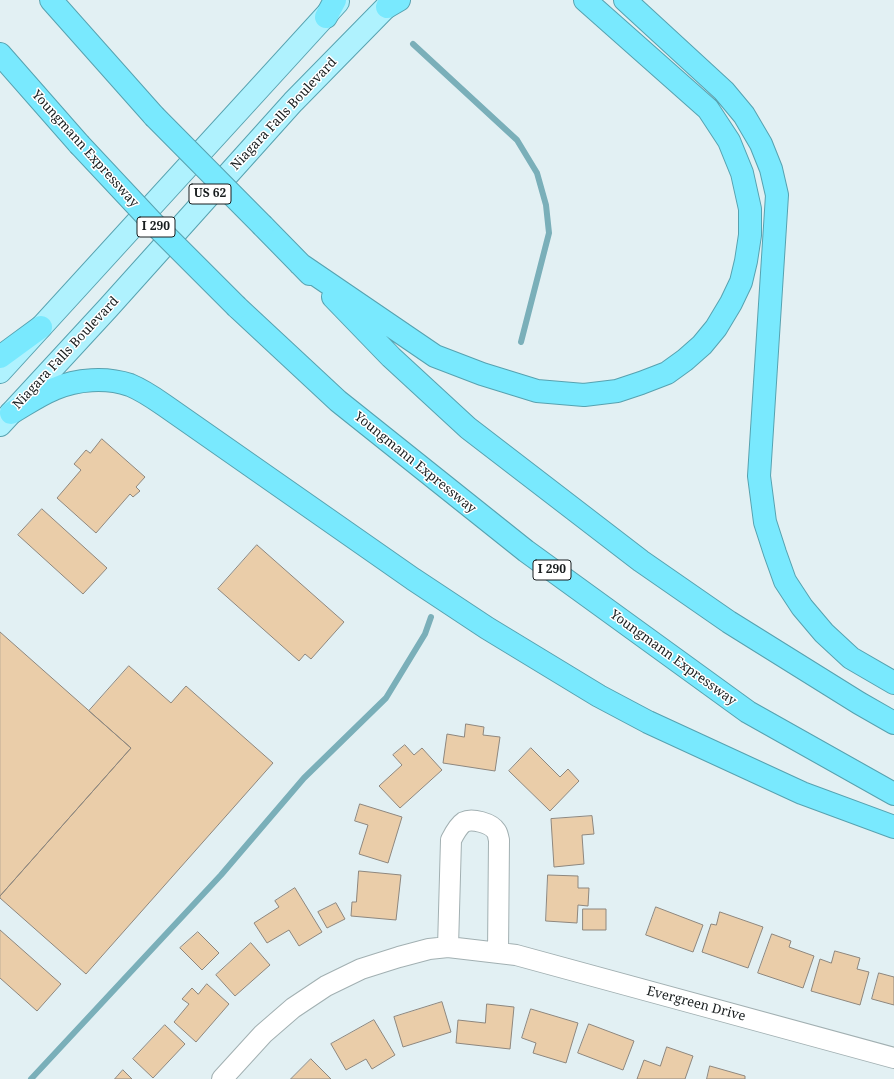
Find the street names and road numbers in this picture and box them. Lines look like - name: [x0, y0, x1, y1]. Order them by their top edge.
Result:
- street label: Niagara Falls Boulevard: [228, 54, 340, 174]
- street label: Youngmann Expressway: [28, 87, 142, 211]
- road number: US 62: [189, 184, 231, 204]
- road number: I 290: [137, 217, 175, 237]
- street label: Niagara Falls Boulevard: [10, 293, 122, 413]
- street label: Youngmann Expressway: [351, 409, 479, 517]
- road number: I 290: [533, 560, 571, 580]
- street label: Youngmann Expressway: [607, 607, 739, 709]
- street label: Evergreen Drive: [645, 983, 747, 1025]

